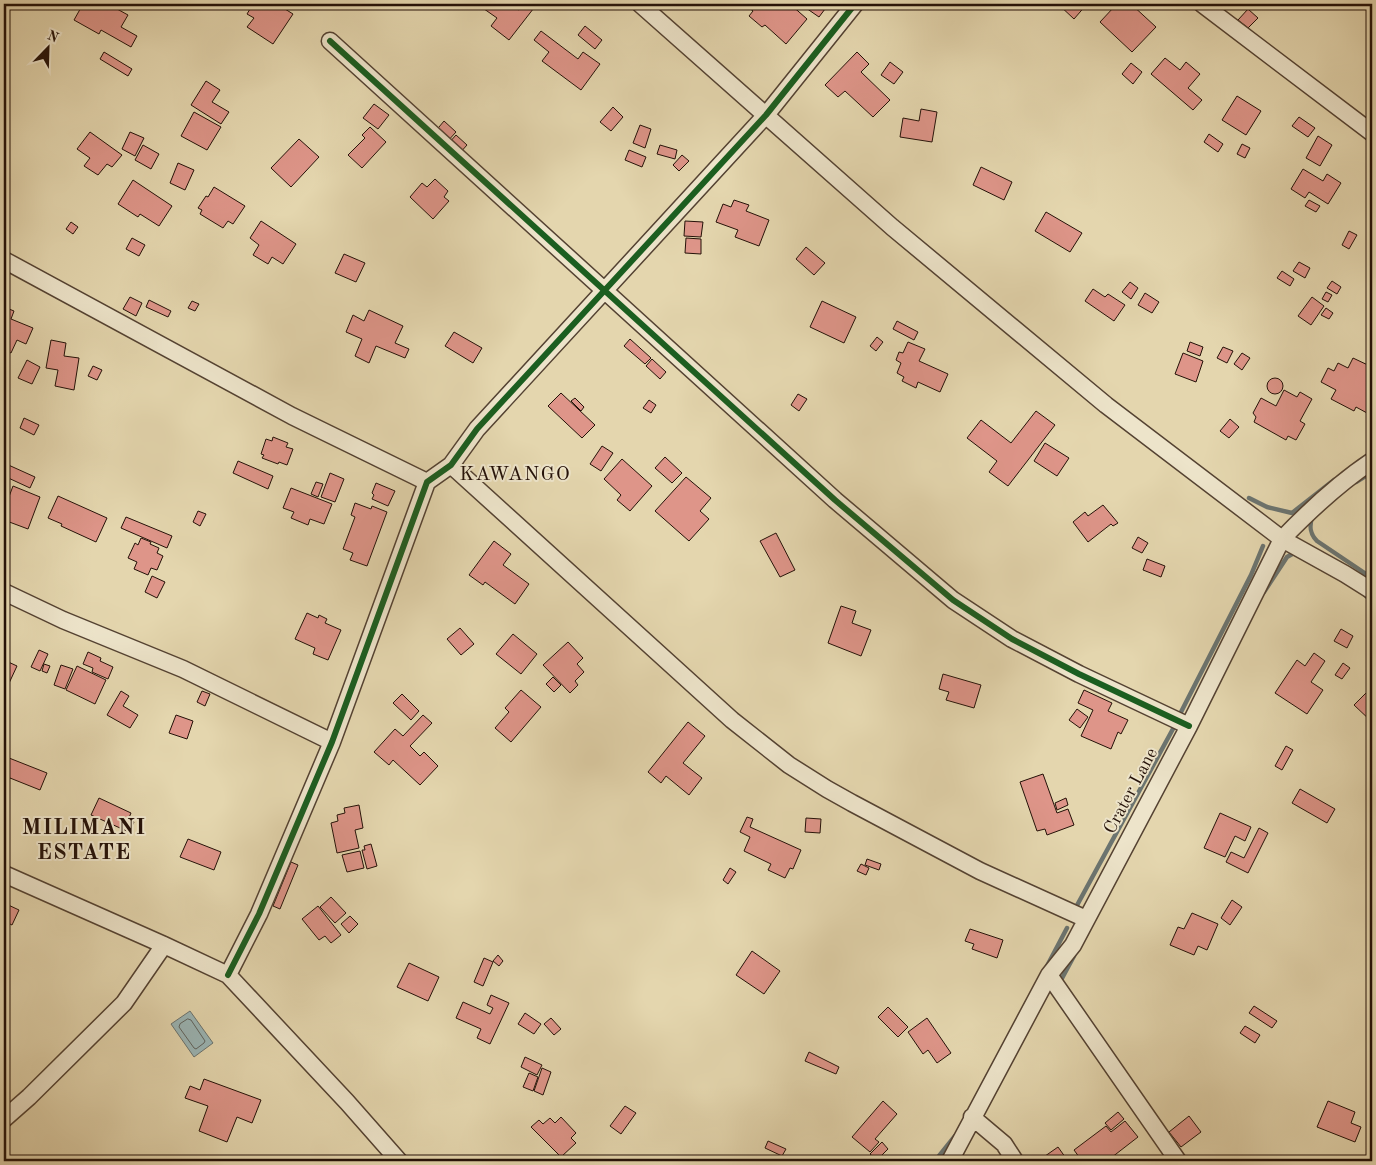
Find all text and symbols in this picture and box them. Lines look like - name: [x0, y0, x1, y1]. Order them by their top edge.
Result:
- north arrow: [22, 22, 72, 72]
- text: N: [45, 28, 61, 46]
- district label: KAWANGO: [459, 465, 571, 485]
- street label: Crater Lane: [1101, 745, 1161, 837]
- district label: MILIMANI ESTATE: [22, 817, 146, 864]

